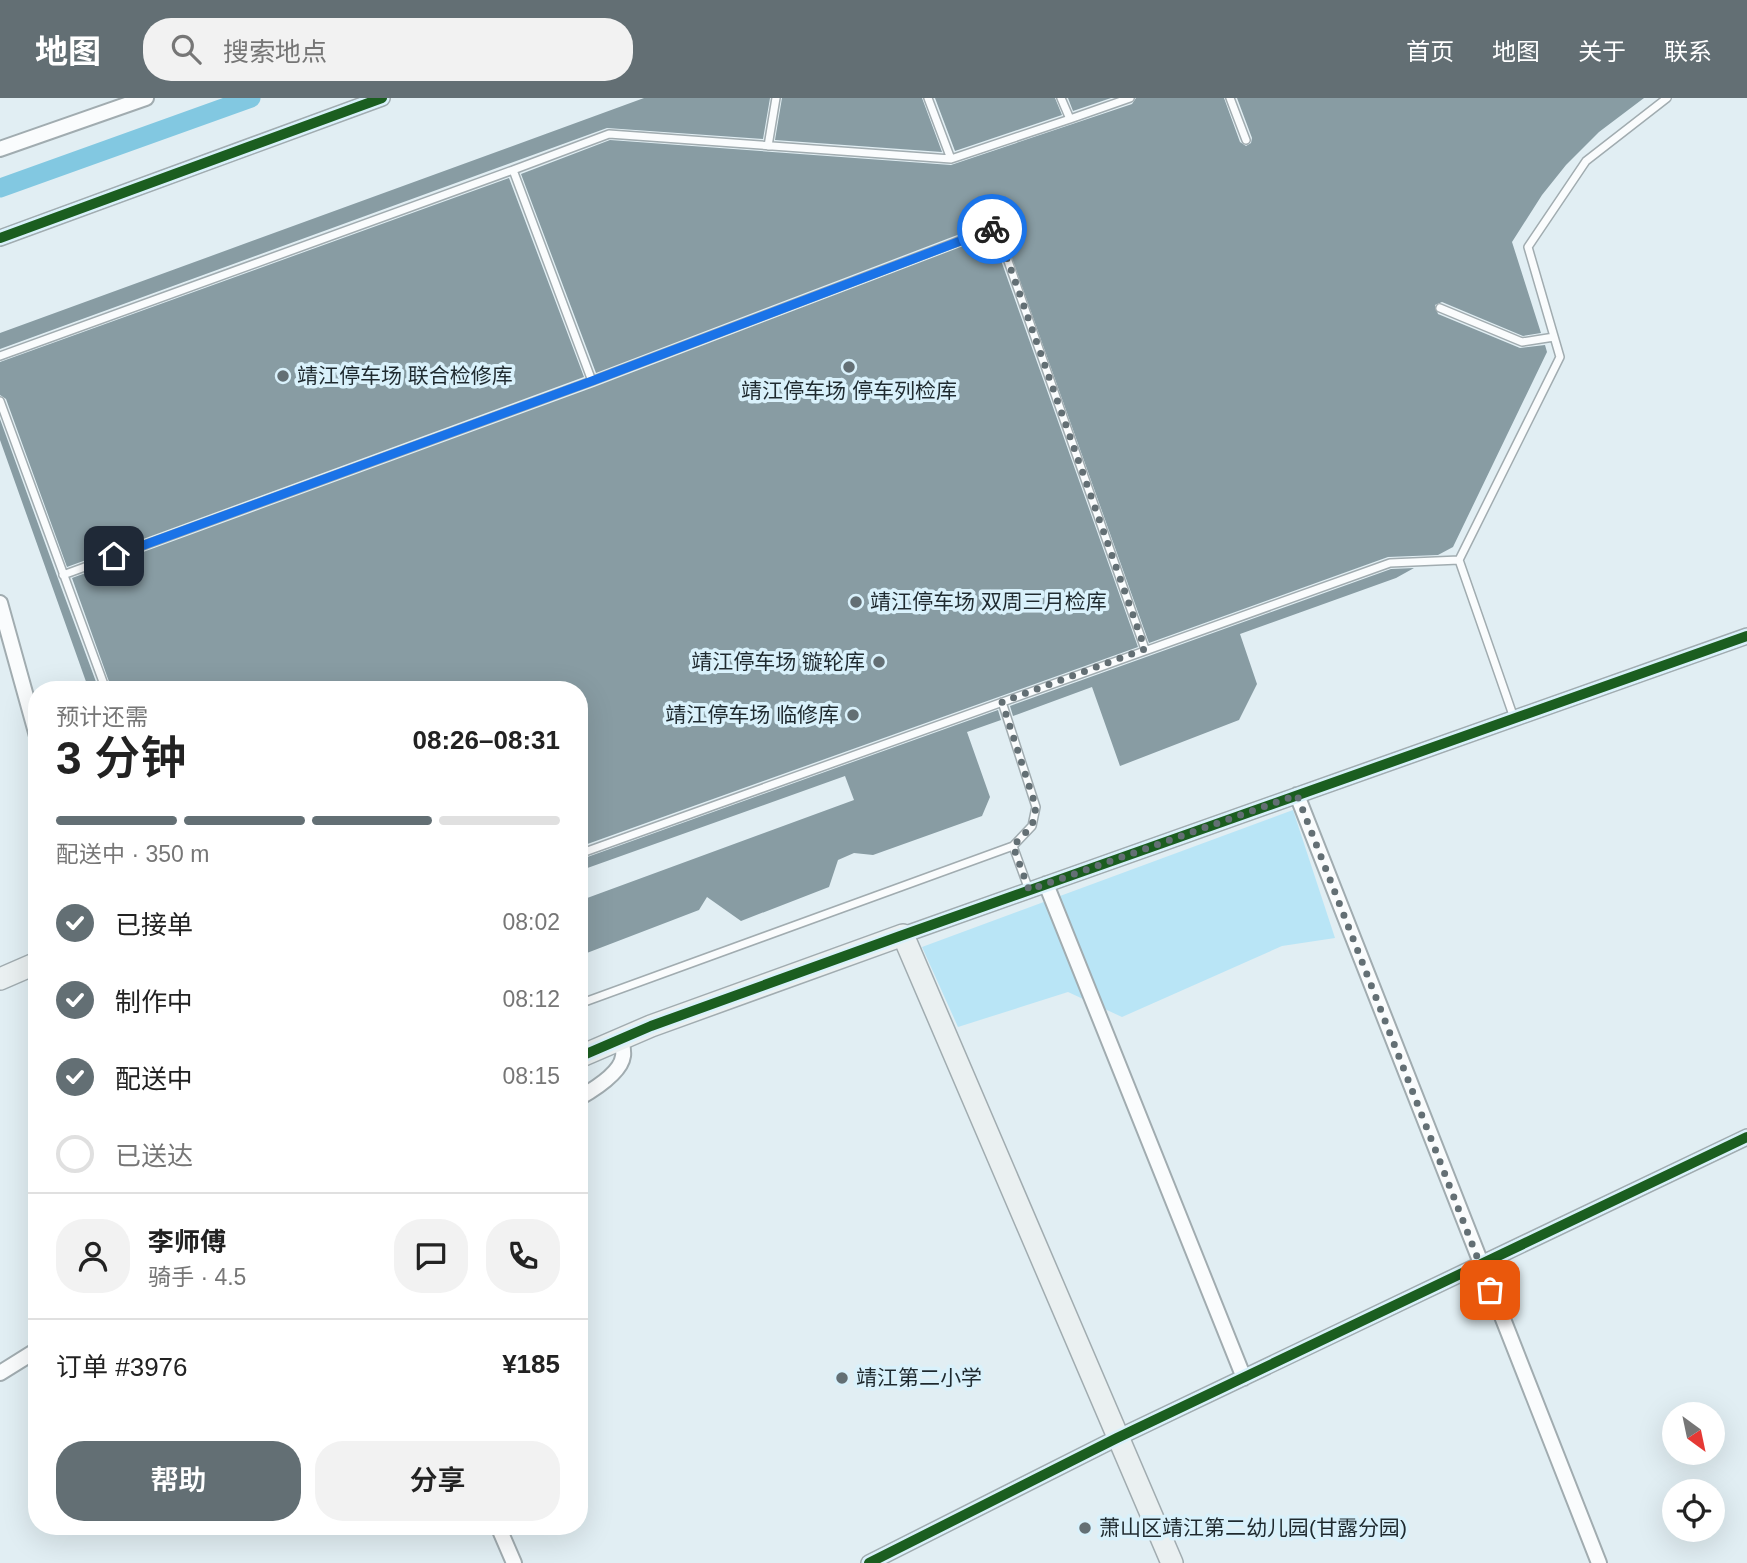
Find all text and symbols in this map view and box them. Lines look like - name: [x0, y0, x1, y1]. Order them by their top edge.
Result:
- search box: [143, 18, 633, 81]
- icon: search: [167, 30, 205, 68]
- text: 地图: [35, 33, 101, 70]
- text: 搜索地点: [223, 37, 327, 67]
- text: 首页: [1406, 38, 1454, 65]
- text: 地图: [1492, 38, 1540, 65]
- text: 关于: [1578, 38, 1626, 65]
- text: 联系: [1664, 38, 1712, 65]
- courier: [957, 194, 1027, 264]
- icon: bike: [973, 210, 1011, 248]
- marker: 靖江停车场 停车列检库: [841, 359, 857, 375]
- place label: 靖江停车场 联合检修库: [297, 364, 513, 387]
- marker: 靖江停车场 联合检修库: [275, 368, 291, 384]
- place label: 靖江停车场 停车列检库: [741, 379, 957, 402]
- pin: [84, 526, 144, 586]
- icon: home: [95, 537, 133, 575]
- place label: 靖江停车场 双周三月检库: [870, 590, 1107, 613]
- marker: 靖江停车场 双周三月检库: [848, 594, 864, 610]
- place label: 靖江停车场 镟轮库: [691, 650, 865, 673]
- marker: 靖江停车场 镟轮库: [871, 654, 887, 670]
- place label: 靖江停车场 临修库: [665, 703, 839, 726]
- text: 预计还需: [56, 704, 148, 730]
- marker: 靖江停车场 临修库: [845, 707, 861, 723]
- text: 08:26–08:31: [413, 725, 560, 755]
- text: 3 分钟: [56, 732, 186, 784]
- text: 配送中 · 350 m: [56, 841, 209, 867]
- icon: check: [56, 904, 94, 942]
- text: 08:02: [502, 909, 560, 935]
- text: 已接单: [115, 910, 193, 940]
- icon: check: [56, 981, 94, 1019]
- text: 08:12: [502, 986, 560, 1012]
- text: 制作中: [115, 987, 193, 1017]
- icon: check: [56, 1058, 94, 1096]
- text: 08:15: [502, 1063, 560, 1089]
- text: 配送中: [115, 1064, 193, 1094]
- text: 已送达: [115, 1141, 193, 1171]
- button: person: [56, 1219, 130, 1293]
- button: chat: [394, 1219, 468, 1293]
- button: phone: [486, 1219, 560, 1293]
- text: 李师傅: [148, 1227, 226, 1257]
- pin: [1460, 1260, 1520, 1320]
- text: 骑手 · 4.5: [148, 1264, 246, 1290]
- icon: bag: [1471, 1271, 1509, 1309]
- text: ¥185: [502, 1349, 560, 1379]
- text: 订单 #3976: [56, 1352, 188, 1382]
- place label: 靖江第二小学: [856, 1366, 982, 1389]
- marker: 靖江第二小学: [834, 1370, 850, 1386]
- north arrow: [1662, 1402, 1726, 1465]
- map controls: [1662, 1402, 1725, 1542]
- button: 帮助: [56, 1441, 301, 1521]
- button: 分享: [315, 1441, 560, 1521]
- button: locate: [1662, 1479, 1725, 1542]
- place label: 萧山区靖江第二幼儿园(甘露分园): [1099, 1516, 1407, 1539]
- marker: 萧山区靖江第二幼儿园(甘露分园): [1077, 1520, 1093, 1536]

